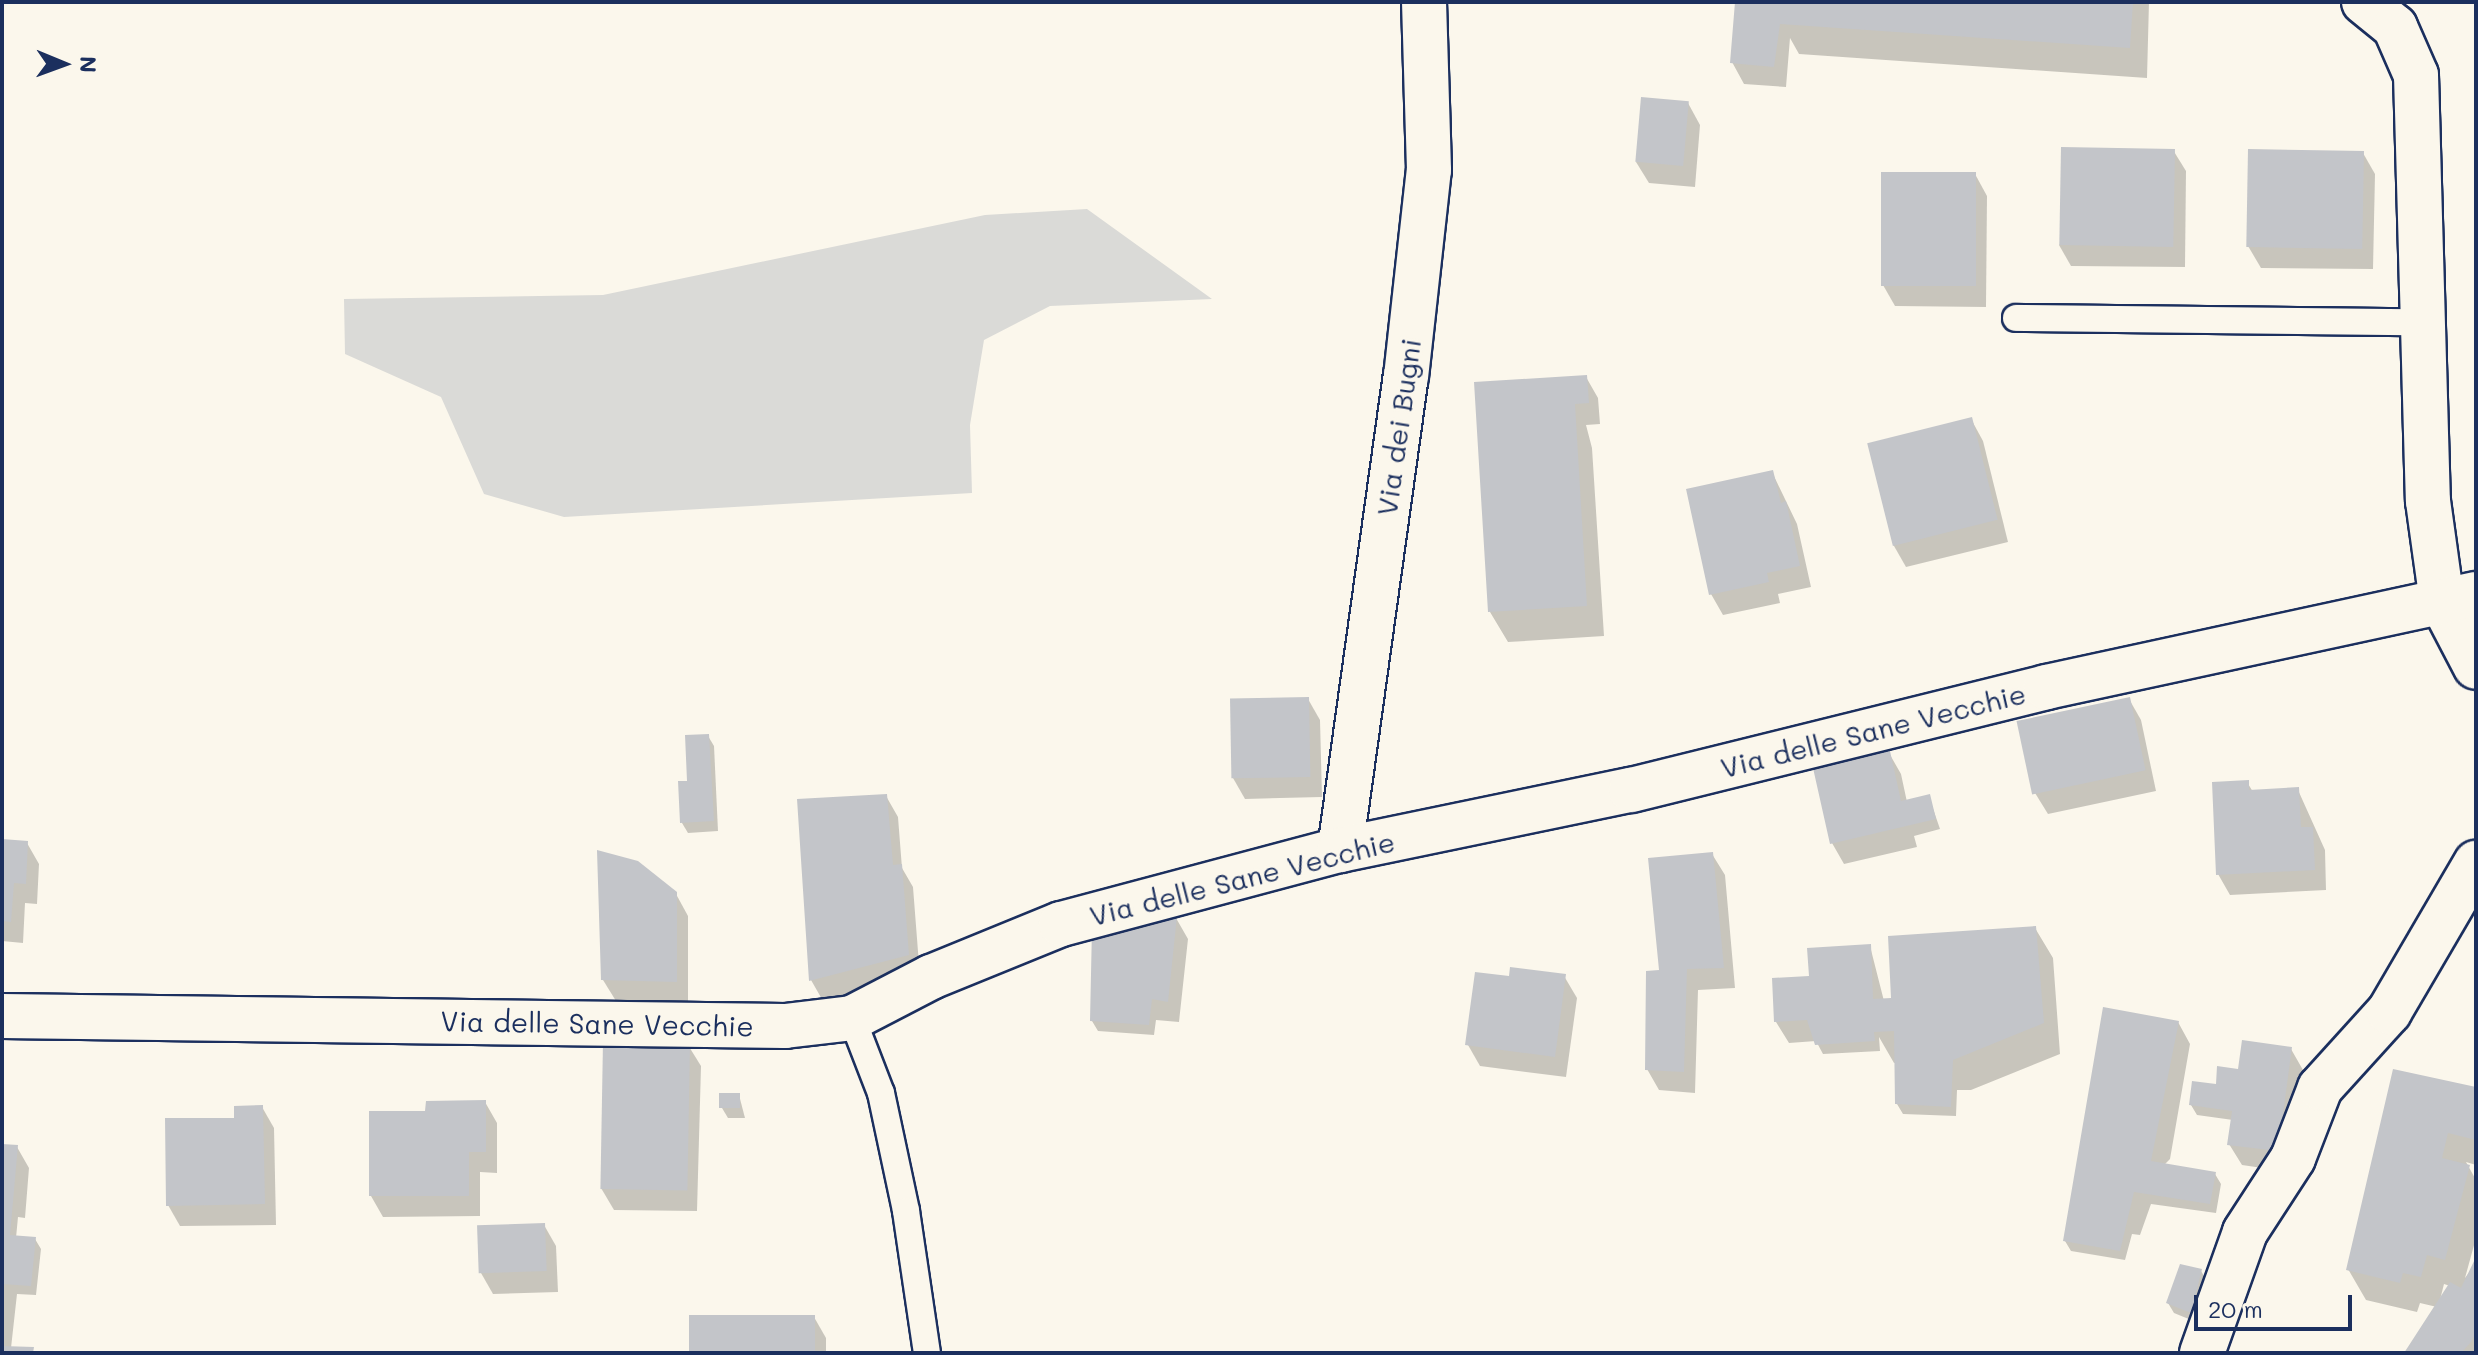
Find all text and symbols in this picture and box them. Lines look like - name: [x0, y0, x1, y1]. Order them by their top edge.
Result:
- north arrow: [24, 24, 104, 104]
- text: N: [74, 56, 103, 73]
- street label: Via dei Bugni: [1369, 336, 1427, 518]
- street label: Via delle Sane Vecchie: [1717, 676, 2029, 784]
- street label: Via delle Sane Vecchie: [1086, 824, 1398, 932]
- street label: Via delle Sane Vecchie: [440, 1003, 754, 1043]
- scale bar: [2198, 1279, 2356, 1329]
- text: 20 m: [2208, 1293, 2263, 1324]

